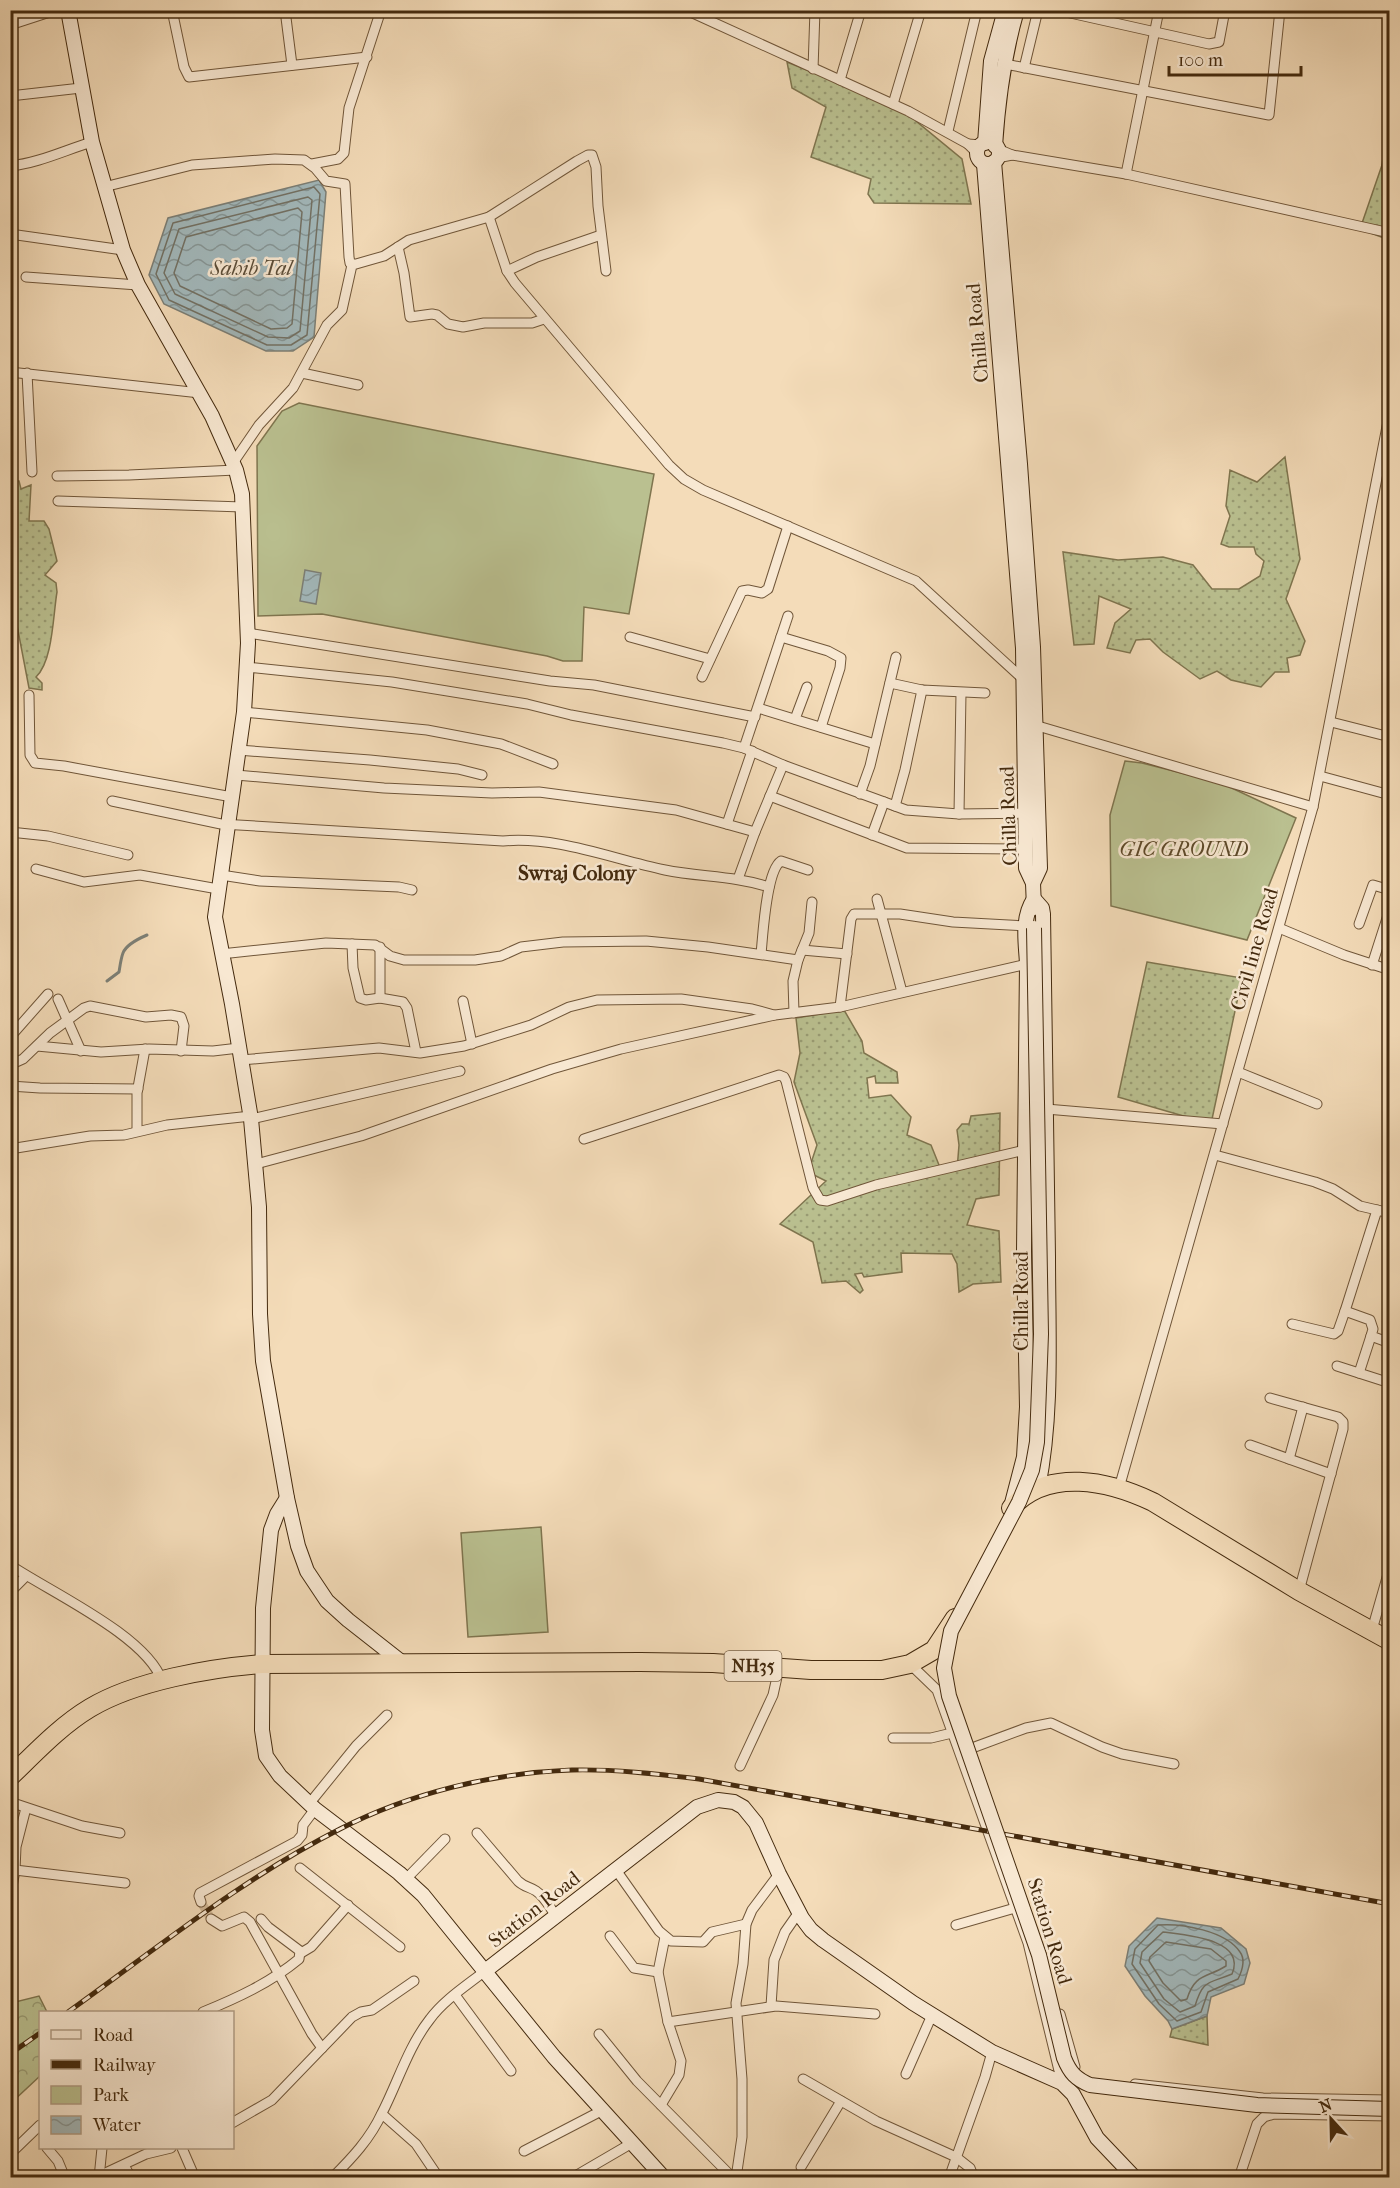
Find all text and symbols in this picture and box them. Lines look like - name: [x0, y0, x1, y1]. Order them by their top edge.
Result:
- scale bar: [1169, 39, 1301, 77]
- text: 100 m: [1178, 50, 1223, 71]
- water label: Sahib Tal: [209, 256, 295, 280]
- street label: Chilla Road: [962, 281, 993, 384]
- street label: Chilla Road: [995, 765, 1022, 866]
- park label: GIC GROUND: [1120, 838, 1249, 861]
- district label: Swraj Colony: [518, 861, 638, 885]
- street label: Civil line Road: [1226, 884, 1283, 1013]
- street label: Chilla Road: [1010, 1250, 1033, 1351]
- road number: NH35: [724, 1651, 782, 1681]
- street label: Station Road: [484, 1866, 586, 1952]
- street label: Station Road: [1022, 1875, 1077, 1988]
- legend: [39, 2011, 234, 2149]
- text: Road: [93, 2025, 133, 2046]
- text: Railway: [93, 2055, 157, 2076]
- text: Park: [93, 2085, 130, 2106]
- north arrow: [1301, 2089, 1361, 2149]
- text: N: [1316, 2094, 1336, 2117]
- text: Water: [92, 2115, 141, 2136]

